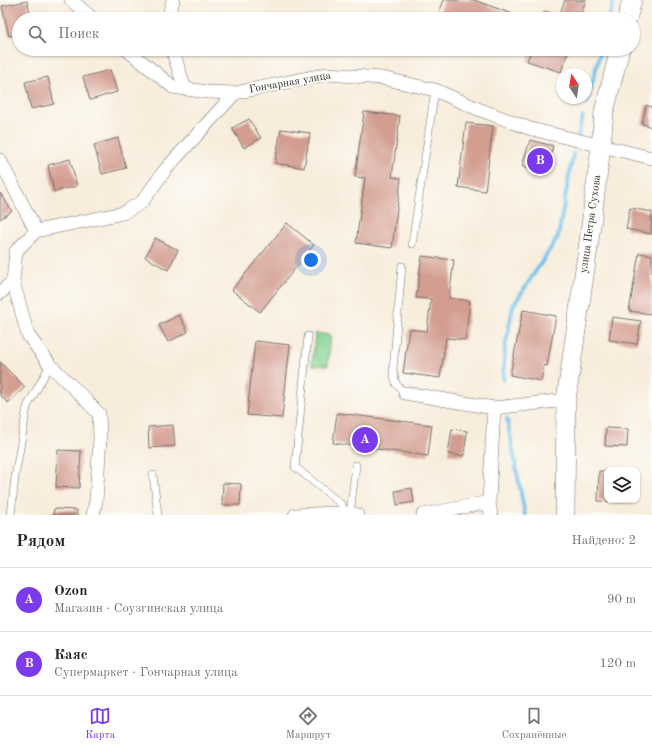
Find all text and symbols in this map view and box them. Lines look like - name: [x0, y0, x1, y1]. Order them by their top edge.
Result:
- search box: [12, 12, 640, 56]
- icon: search: [26, 23, 48, 45]
- text: Поиск: [58, 27, 99, 42]
- north arrow: [556, 68, 592, 104]
- street label: Гончарная улица: [248, 70, 332, 96]
- pin: B: [527, 146, 553, 176]
- street label: улица Петра Сухова: [579, 174, 603, 274]
- your location: [301, 250, 321, 270]
- pin: A: [352, 425, 378, 455]
- map controls: [604, 467, 640, 503]
- button: layers: [604, 467, 640, 503]
- text: Рядом: [16, 533, 65, 550]
- text: Найдено: 2: [572, 534, 636, 547]
- text: Ozon: [54, 584, 87, 599]
- text: A: [24, 593, 34, 606]
- text: 90 m: [607, 593, 636, 606]
- text: Магазин · Соузгинская улица: [54, 602, 223, 615]
- text: Каяс: [54, 648, 88, 663]
- text: B: [24, 657, 34, 670]
- text: 120 m: [599, 657, 636, 670]
- text: Супермаркет · Гончарная улица: [54, 666, 238, 679]
- tab: Карта: [85, 705, 115, 743]
- tab: Маршрут: [286, 705, 331, 743]
- tab: Сохранённые: [502, 705, 567, 743]

